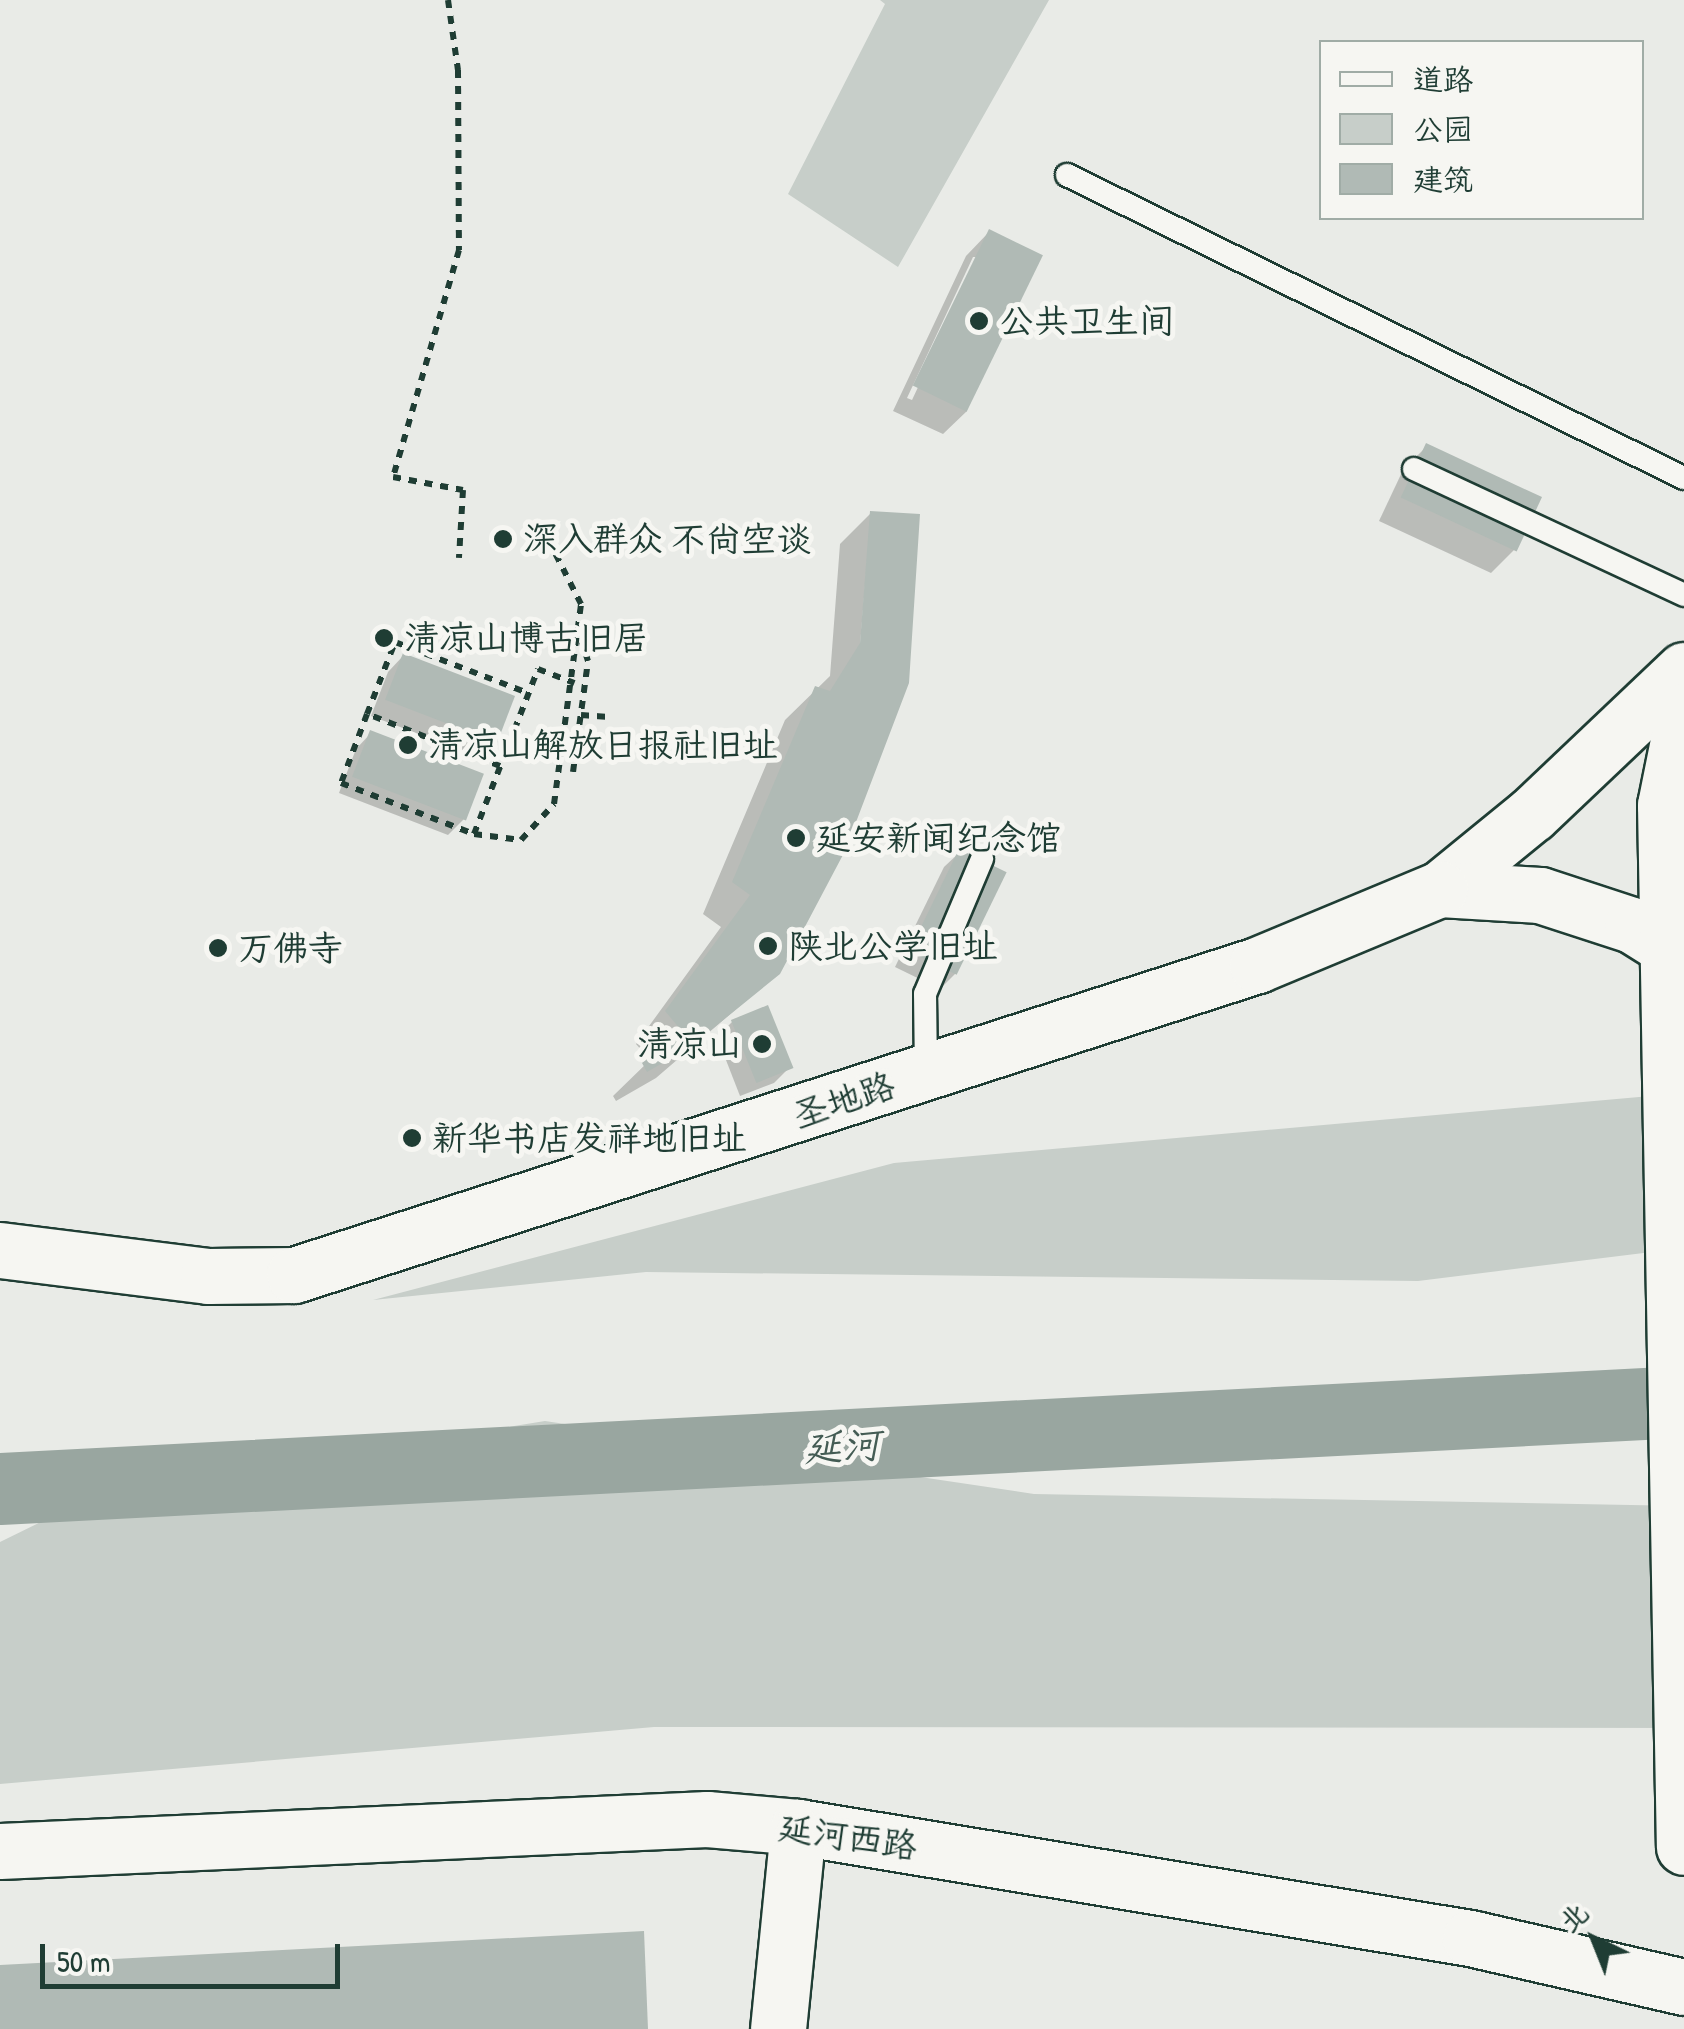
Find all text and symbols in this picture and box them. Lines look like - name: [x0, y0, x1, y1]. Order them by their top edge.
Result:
- legend: [1319, 40, 1644, 220]
- text: 道路: [1413, 59, 1473, 99]
- text: 公园: [1413, 109, 1473, 149]
- text: 建筑: [1413, 159, 1473, 199]
- place label: 公共卫生间: [999, 300, 1174, 342]
- marker: 公共卫生间: [968, 310, 990, 332]
- place label: 深入群众 不尚空谈: [523, 518, 811, 560]
- marker: 深入群众 不尚空谈: [492, 528, 514, 550]
- place label: 清凉山博古旧居: [404, 617, 649, 659]
- marker: 清凉山博古旧居: [373, 627, 395, 649]
- place label: 清凉山解放日报社旧址: [428, 724, 778, 766]
- marker: 清凉山解放日报社旧址: [397, 734, 419, 756]
- place label: 延安新闻纪念馆: [816, 817, 1061, 859]
- marker: 延安新闻纪念馆: [785, 827, 807, 849]
- place label: 陕北公学旧址: [788, 925, 998, 967]
- place label: 万佛寺: [238, 927, 343, 969]
- marker: 陕北公学旧址: [757, 935, 779, 957]
- marker: 万佛寺: [207, 937, 229, 959]
- place label: 清凉山: [637, 1023, 742, 1065]
- marker: 清凉山: [751, 1033, 773, 1055]
- street label: 圣地路: [788, 1064, 900, 1136]
- place label: 新华书店发祥地旧址: [432, 1117, 747, 1159]
- marker: 新华书店发祥地旧址: [401, 1127, 423, 1149]
- water label: 延河: [803, 1421, 881, 1471]
- street label: 延河西路: [776, 1806, 920, 1868]
- north arrow: [1544, 1889, 1644, 1989]
- text: 北: [1550, 1894, 1597, 1941]
- scale bar: [45, 1924, 345, 1986]
- text: 50 m: [57, 1941, 110, 1981]

